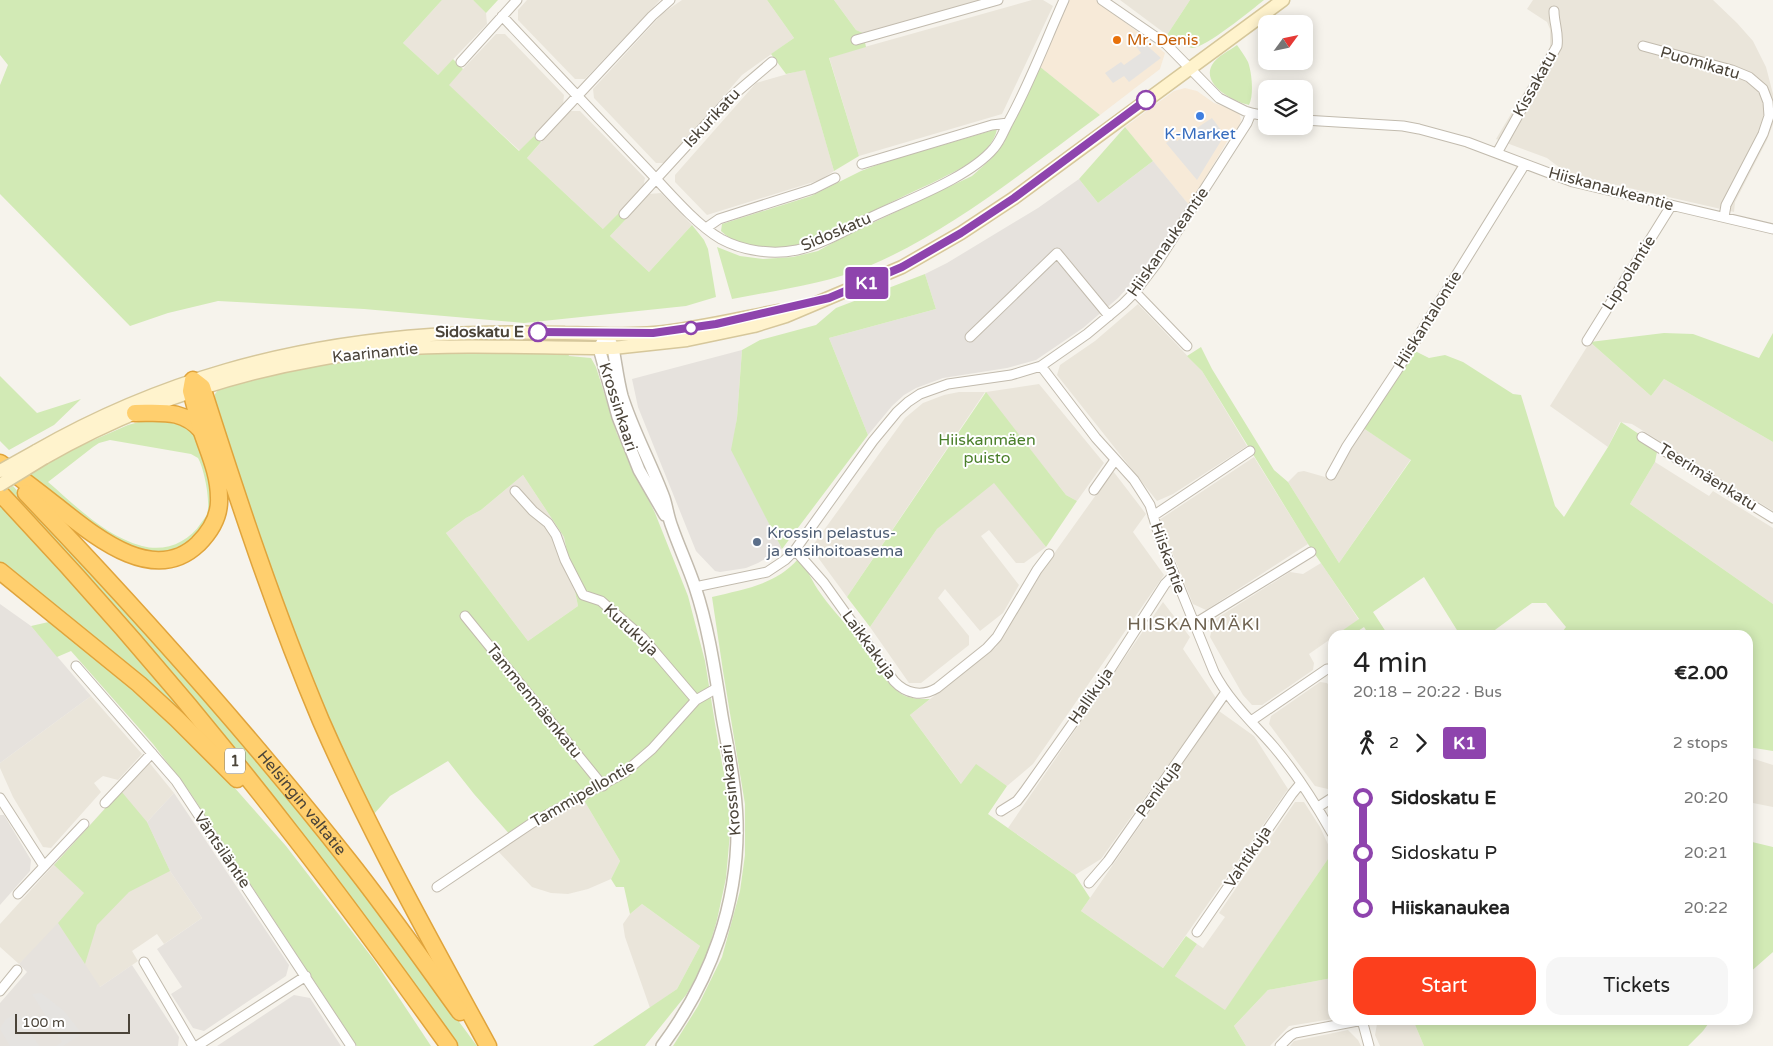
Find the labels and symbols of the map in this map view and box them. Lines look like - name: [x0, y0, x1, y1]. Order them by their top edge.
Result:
- north arrow: [1258, 15, 1312, 70]
- place label: Mr. Denis: [1127, 30, 1198, 50]
- marker: Mr. Denis: [1111, 34, 1123, 46]
- street label: Puomikatu: [1658, 42, 1742, 84]
- street label: Kissakatu: [1509, 48, 1561, 120]
- street label: Iskurikatu: [680, 84, 744, 152]
- unlabelled marker: [1136, 90, 1156, 110]
- marker: K-Market: [1194, 110, 1206, 122]
- place label: K-Market: [1164, 124, 1236, 144]
- street label: Hiiskanaukeantie: [1546, 163, 1676, 215]
- street label: Hiiskanaukeantie: [1123, 183, 1213, 301]
- street label: Sidoskatu: [798, 208, 874, 256]
- street label: Lippolantie: [1598, 232, 1660, 314]
- line badge: K1: [844, 267, 890, 299]
- street label: Hiiskantalontie: [1390, 267, 1466, 373]
- unlabelled marker: [684, 321, 698, 335]
- place label: Sidoskatu E: [435, 322, 524, 342]
- marker: Sidoskatu E: [528, 322, 548, 342]
- street label: Kaarinantie: [331, 339, 419, 367]
- street label: Krossinkaari: [594, 360, 642, 454]
- park label: Hiiskanmäen puisto: [938, 430, 1036, 468]
- street label: Teerimäenkatu: [1655, 439, 1761, 515]
- street label: Hiiskantie: [1146, 520, 1190, 596]
- place label: Krossin pelastus- ja ensihoitoasema: [766, 523, 903, 561]
- marker: Krossin pelastus- ja ensihoitoasema: [751, 536, 763, 548]
- street label: Kutukuja: [599, 600, 663, 660]
- street label: Laikkakuja: [837, 607, 901, 683]
- district label: HIISKANMÄKI: [1127, 613, 1261, 635]
- street label: Tammenmäenkatu: [482, 640, 586, 762]
- street label: Hallikuja: [1064, 664, 1118, 728]
- street label: Krossinkaari: [716, 743, 746, 837]
- street label: Helsingin valtatie: [253, 746, 351, 860]
- road number: 1: [225, 748, 245, 774]
- street label: Tammipellontie: [528, 756, 638, 832]
- street label: Penikuja: [1132, 757, 1186, 821]
- street label: Väntsiläntie: [189, 808, 255, 892]
- street label: Vahtikuja: [1220, 822, 1276, 892]
- scale bar: [15, 1011, 130, 1034]

